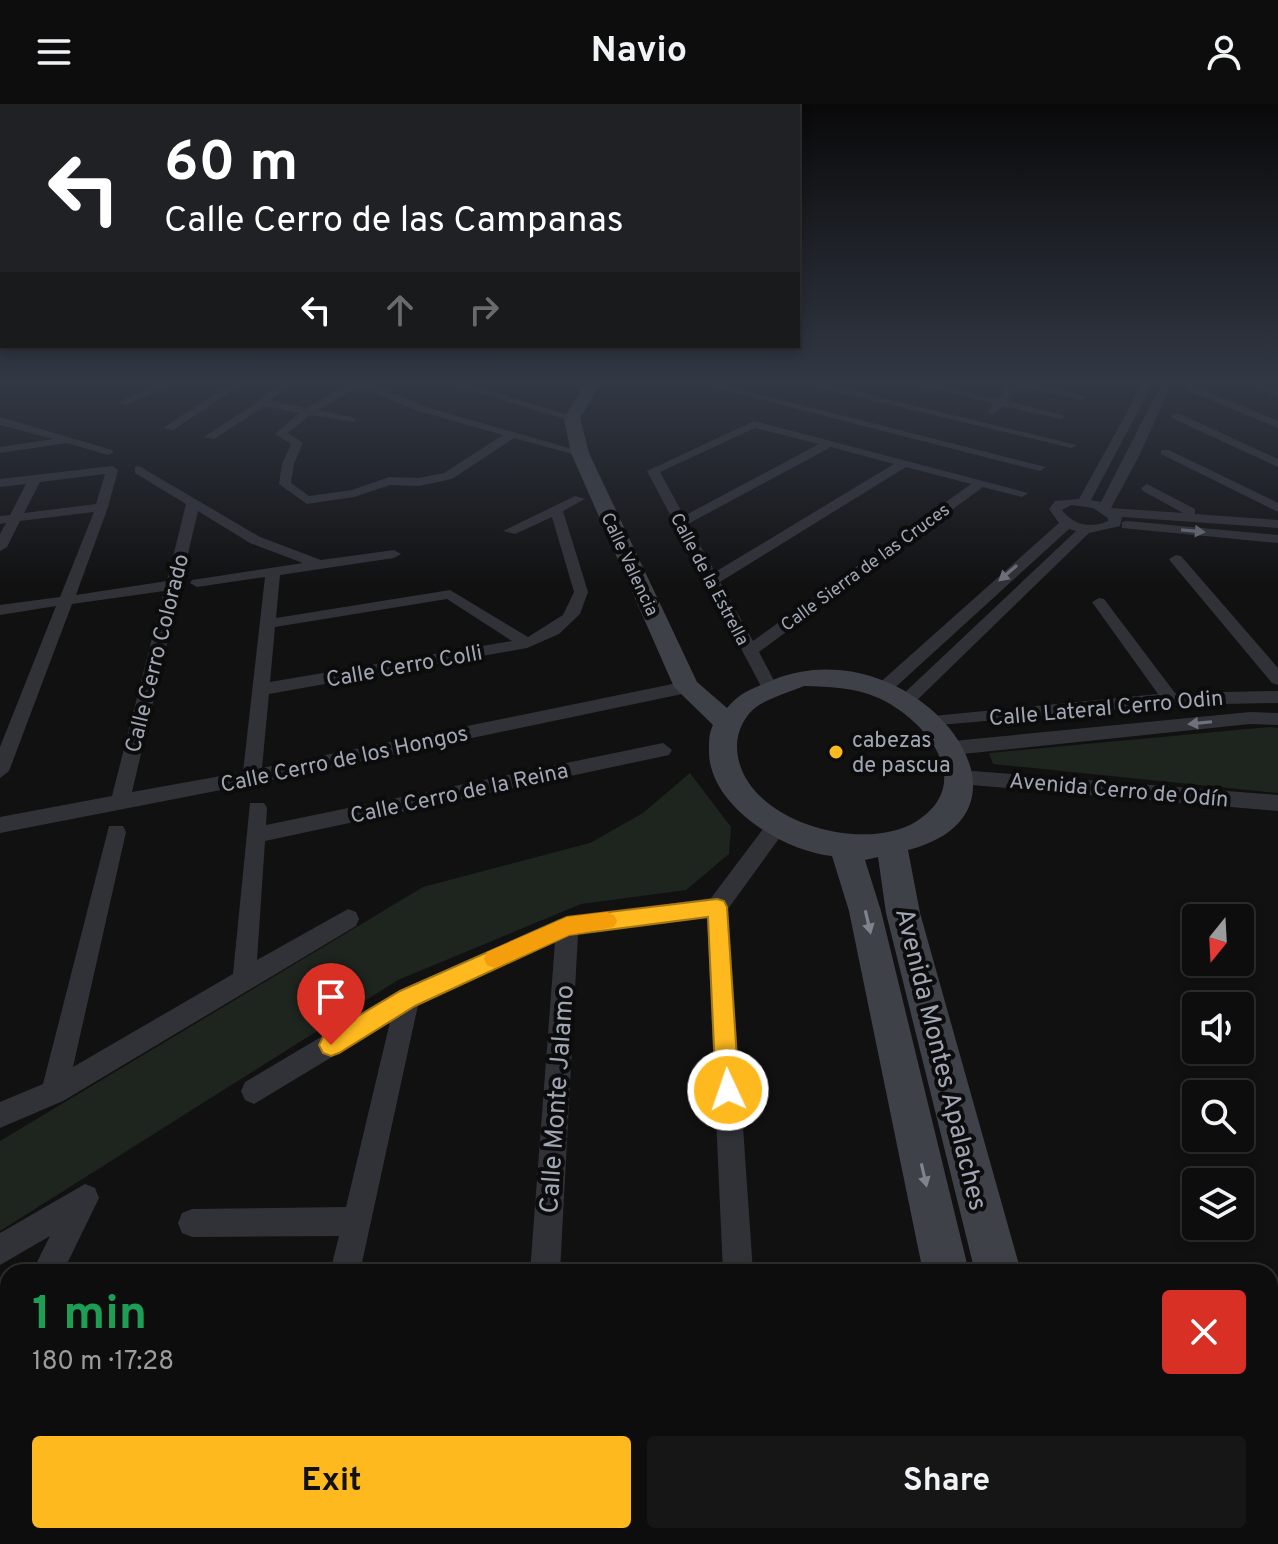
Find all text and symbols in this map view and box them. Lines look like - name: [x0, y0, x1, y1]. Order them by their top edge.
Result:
- text: Navio: [591, 29, 687, 75]
- icon: menu: [32, 30, 76, 74]
- icon: person: [1202, 30, 1246, 74]
- text: 60 m: [164, 130, 298, 200]
- icon: left: [32, 136, 136, 240]
- text: Calle Cerro de las Campanas: [164, 199, 624, 245]
- icon: left: [294, 288, 338, 332]
- icon: ahead: [378, 288, 422, 332]
- icon: right: [462, 288, 506, 332]
- street label: Calle Sierra de las Cruces: [777, 499, 955, 637]
- street label: Calle Valencia: [595, 509, 663, 620]
- street label: Calle de la Estrella: [664, 509, 753, 650]
- one-way arrow: [1181, 524, 1206, 537]
- street label: Calle Cerro Colorado: [121, 551, 196, 756]
- one-way arrow: [998, 564, 1018, 582]
- street label: Calle Cerro Colli: [324, 640, 485, 695]
- street label: Calle Lateral Cerro Odin: [988, 686, 1225, 733]
- one-way arrow: [1187, 716, 1212, 729]
- street label: Calle Cerro de los Hongos: [218, 721, 471, 800]
- place label: cabezas de pascua: [852, 728, 951, 780]
- marker: cabezas de pascua: [827, 743, 845, 761]
- street label: Calle Cerro de la Reina: [348, 758, 571, 831]
- street label: Avenida Cerro de Odín: [1008, 768, 1230, 815]
- north arrow: [1182, 904, 1254, 976]
- map controls: [1182, 904, 1254, 1240]
- street label: Avenida Montes Apalaches: [886, 905, 993, 1214]
- one-way arrow: [862, 909, 874, 934]
- pin: [297, 963, 365, 1045]
- icon: arrive: [309, 975, 353, 1019]
- street label: Calle Monte Jalamo: [534, 984, 583, 1215]
- button: sound: [1182, 992, 1254, 1064]
- position arrow: [686, 1048, 770, 1132]
- button: search: [1182, 1080, 1254, 1152]
- one-way arrow: [918, 1163, 931, 1188]
- button: layers: [1182, 1168, 1254, 1240]
- text: 1 min: [32, 1286, 147, 1346]
- button: close: [1162, 1290, 1246, 1374]
- text: 180 m · 17:28: [32, 1346, 174, 1379]
- button: Exit: [32, 1436, 631, 1528]
- button: Share: [647, 1436, 1246, 1528]

